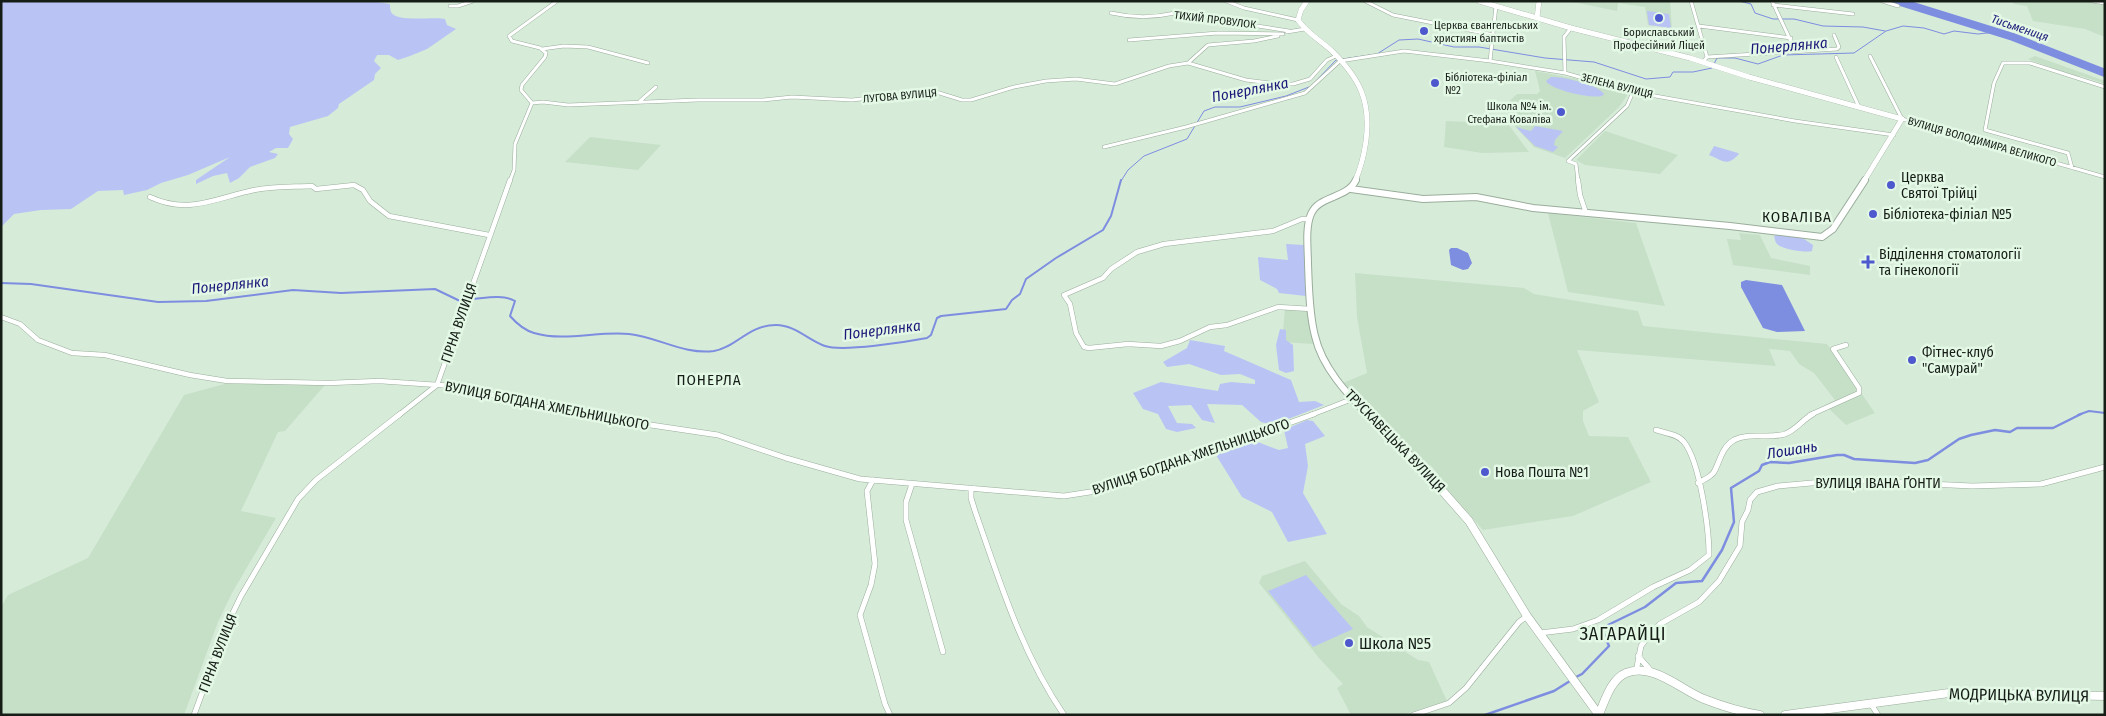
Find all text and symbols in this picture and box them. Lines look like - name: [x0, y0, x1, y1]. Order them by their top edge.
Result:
- street label: ТИХИЙ ПРОВУЛОК: [1173, 9, 1257, 31]
- marker: Бориславський Професійний Ліцей: [1653, 12, 1665, 24]
- water label: Тисьмениця: [1989, 12, 2051, 44]
- place label: Церква євангельських християн баптистів: [1434, 19, 1538, 45]
- marker: Церква євангельських християн баптистів: [1418, 25, 1430, 37]
- place label: Бориславський Професійний Ліцей: [1613, 26, 1705, 52]
- water label: Понерлянка: [1750, 34, 1829, 58]
- place label: Бібліотека-філіал №2: [1445, 71, 1527, 97]
- street label: ЗЕЛЕНА ВУЛИЦЯ: [1580, 71, 1654, 101]
- water label: Понерлянка: [1210, 74, 1290, 106]
- marker: Бібліотека-філіал №2: [1429, 77, 1441, 89]
- street label: ЛУГОВА ВУЛИЦЯ: [862, 86, 938, 106]
- place label: Школа №4 ім. Стефана Коваліва: [1468, 100, 1551, 126]
- marker: Школа №4 ім. Стефана Коваліва: [1555, 106, 1567, 118]
- street label: ВУЛИЦЯ ВОЛОДИМИРА ВЕЛИКОГО: [1906, 114, 2058, 170]
- place label: Церква Святої Трійці: [1901, 169, 1977, 202]
- marker: Церква Святої Трійці: [1885, 179, 1897, 191]
- place label: Бібліотека-філіал №5: [1883, 206, 2012, 223]
- district label: КОВАЛІВА: [1762, 208, 1832, 226]
- marker: Бібліотека-філіал №5: [1867, 208, 1879, 220]
- place label: Відділення стоматології та гінекології: [1879, 246, 2021, 279]
- marker: Відділення стоматології та гінекології: [1861, 255, 1875, 269]
- water label: Понерлянка: [190, 272, 270, 298]
- street label: ГІРНА ВУЛИЦЯ: [437, 281, 481, 365]
- water label: Понерлянка: [842, 316, 922, 344]
- place label: Фітнес-клуб "Самурай": [1922, 344, 1994, 377]
- marker: Фітнес-клуб "Самурай": [1906, 354, 1918, 366]
- district label: ПОНЕРЛА: [676, 371, 742, 389]
- street label: ВУЛИЦЯ БОГДАНА ХМЕЛЬНИЦЬКОГО: [443, 378, 651, 434]
- street label: ТРУСКАВЕЦЬКА ВУЛИЦЯ: [1341, 386, 1449, 496]
- street label: ВУЛИЦЯ БОГДАНА ХМЕЛЬНИЦЬКОГО: [1090, 415, 1292, 499]
- water label: Лошань: [1765, 437, 1819, 463]
- place label: Нова Пошта №1: [1495, 464, 1589, 481]
- marker: Нова Пошта №1: [1479, 466, 1491, 478]
- street label: ВУЛИЦЯ ІВАНА ҐОНТИ: [1815, 475, 1941, 492]
- street label: ГІРНА ВУЛИЦЯ: [195, 611, 241, 695]
- district label: ЗАГАРАЙЦІ: [1579, 623, 1667, 645]
- place label: Школа №5: [1359, 634, 1431, 653]
- marker: Школа №5: [1343, 637, 1355, 649]
- street label: МОДРИЦЬКА ВУЛИЦЯ: [1949, 684, 2089, 706]

